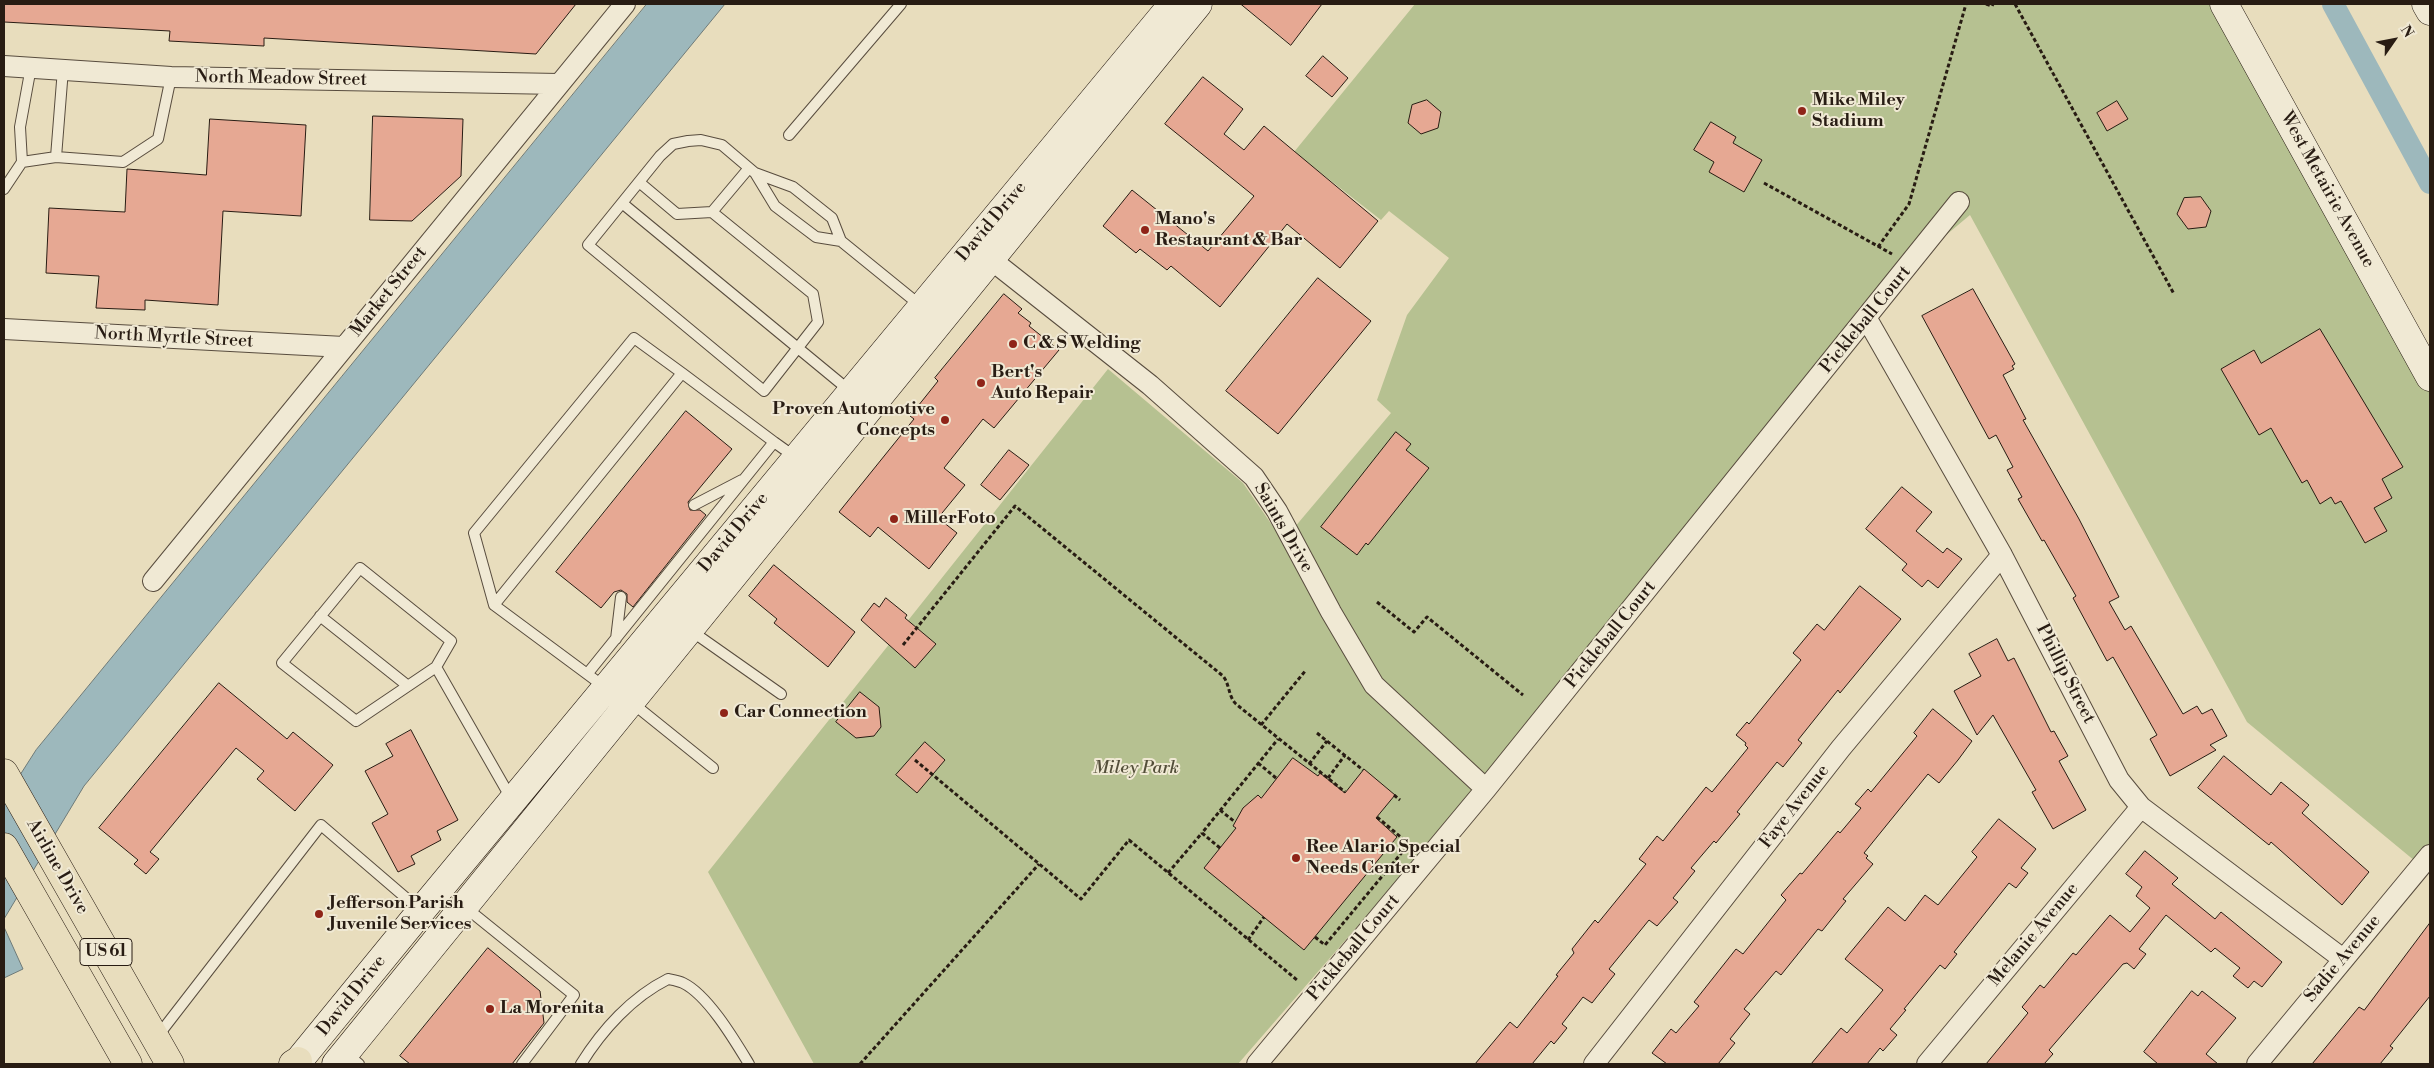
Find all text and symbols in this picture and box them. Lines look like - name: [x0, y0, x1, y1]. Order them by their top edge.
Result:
- north arrow: [2369, 15, 2419, 65]
- text: N: [2396, 22, 2417, 41]
- street label: North Meadow Street: [195, 67, 367, 91]
- place label: Mike Miley Stadium: [1812, 90, 1905, 132]
- marker: Mike Miley Stadium: [1796, 105, 1808, 117]
- street label: West Metairie Avenue: [2275, 108, 2379, 272]
- street label: David Drive: [952, 178, 1032, 266]
- place label: Mano's Restaurant & Bar: [1155, 209, 1303, 252]
- marker: Mano's Restaurant & Bar: [1139, 224, 1151, 236]
- street label: Market Street: [346, 243, 432, 341]
- street label: Pickleball Court: [1816, 262, 1916, 378]
- street label: North Myrtle Street: [94, 323, 254, 353]
- place label: C & S Welding: [1023, 333, 1140, 355]
- marker: C & S Welding: [1007, 338, 1019, 350]
- place label: Bert's Auto Repair: [991, 362, 1094, 404]
- marker: Bert's Auto Repair: [975, 377, 987, 389]
- place label: Proven Automotive Concepts: [772, 399, 935, 442]
- marker: Proven Automotive Concepts: [939, 414, 951, 426]
- street label: Saints Drive: [1249, 479, 1317, 577]
- street label: David Drive: [694, 489, 774, 577]
- place label: MillerFoto: [904, 508, 996, 530]
- marker: MillerFoto: [888, 513, 900, 525]
- street label: Pickleball Court: [1561, 577, 1661, 693]
- street label: Phillip Street: [2031, 621, 2099, 727]
- place label: Car Connection: [734, 702, 867, 724]
- marker: Car Connection: [718, 707, 730, 719]
- park label: Miley Park: [1093, 758, 1179, 780]
- street label: Faye Avenue: [1756, 761, 1834, 853]
- street label: Airline Drive: [21, 816, 93, 918]
- place label: Ree Alario Special Needs Center: [1306, 837, 1460, 880]
- marker: Ree Alario Special Needs Center: [1290, 852, 1302, 864]
- street label: Melanie Avenue: [1985, 879, 2083, 991]
- street label: Pickleball Court: [1303, 890, 1405, 1006]
- place label: Jefferson Parish Juvenile Services: [329, 893, 472, 936]
- marker: Jefferson Parish Juvenile Services: [313, 908, 325, 920]
- street label: Sadie Avenue: [2300, 911, 2386, 1007]
- road number: US 61: [80, 939, 132, 966]
- street label: David Drive: [313, 951, 391, 1041]
- place label: La Morenita: [500, 998, 604, 1020]
- marker: La Morenita: [484, 1003, 496, 1015]

